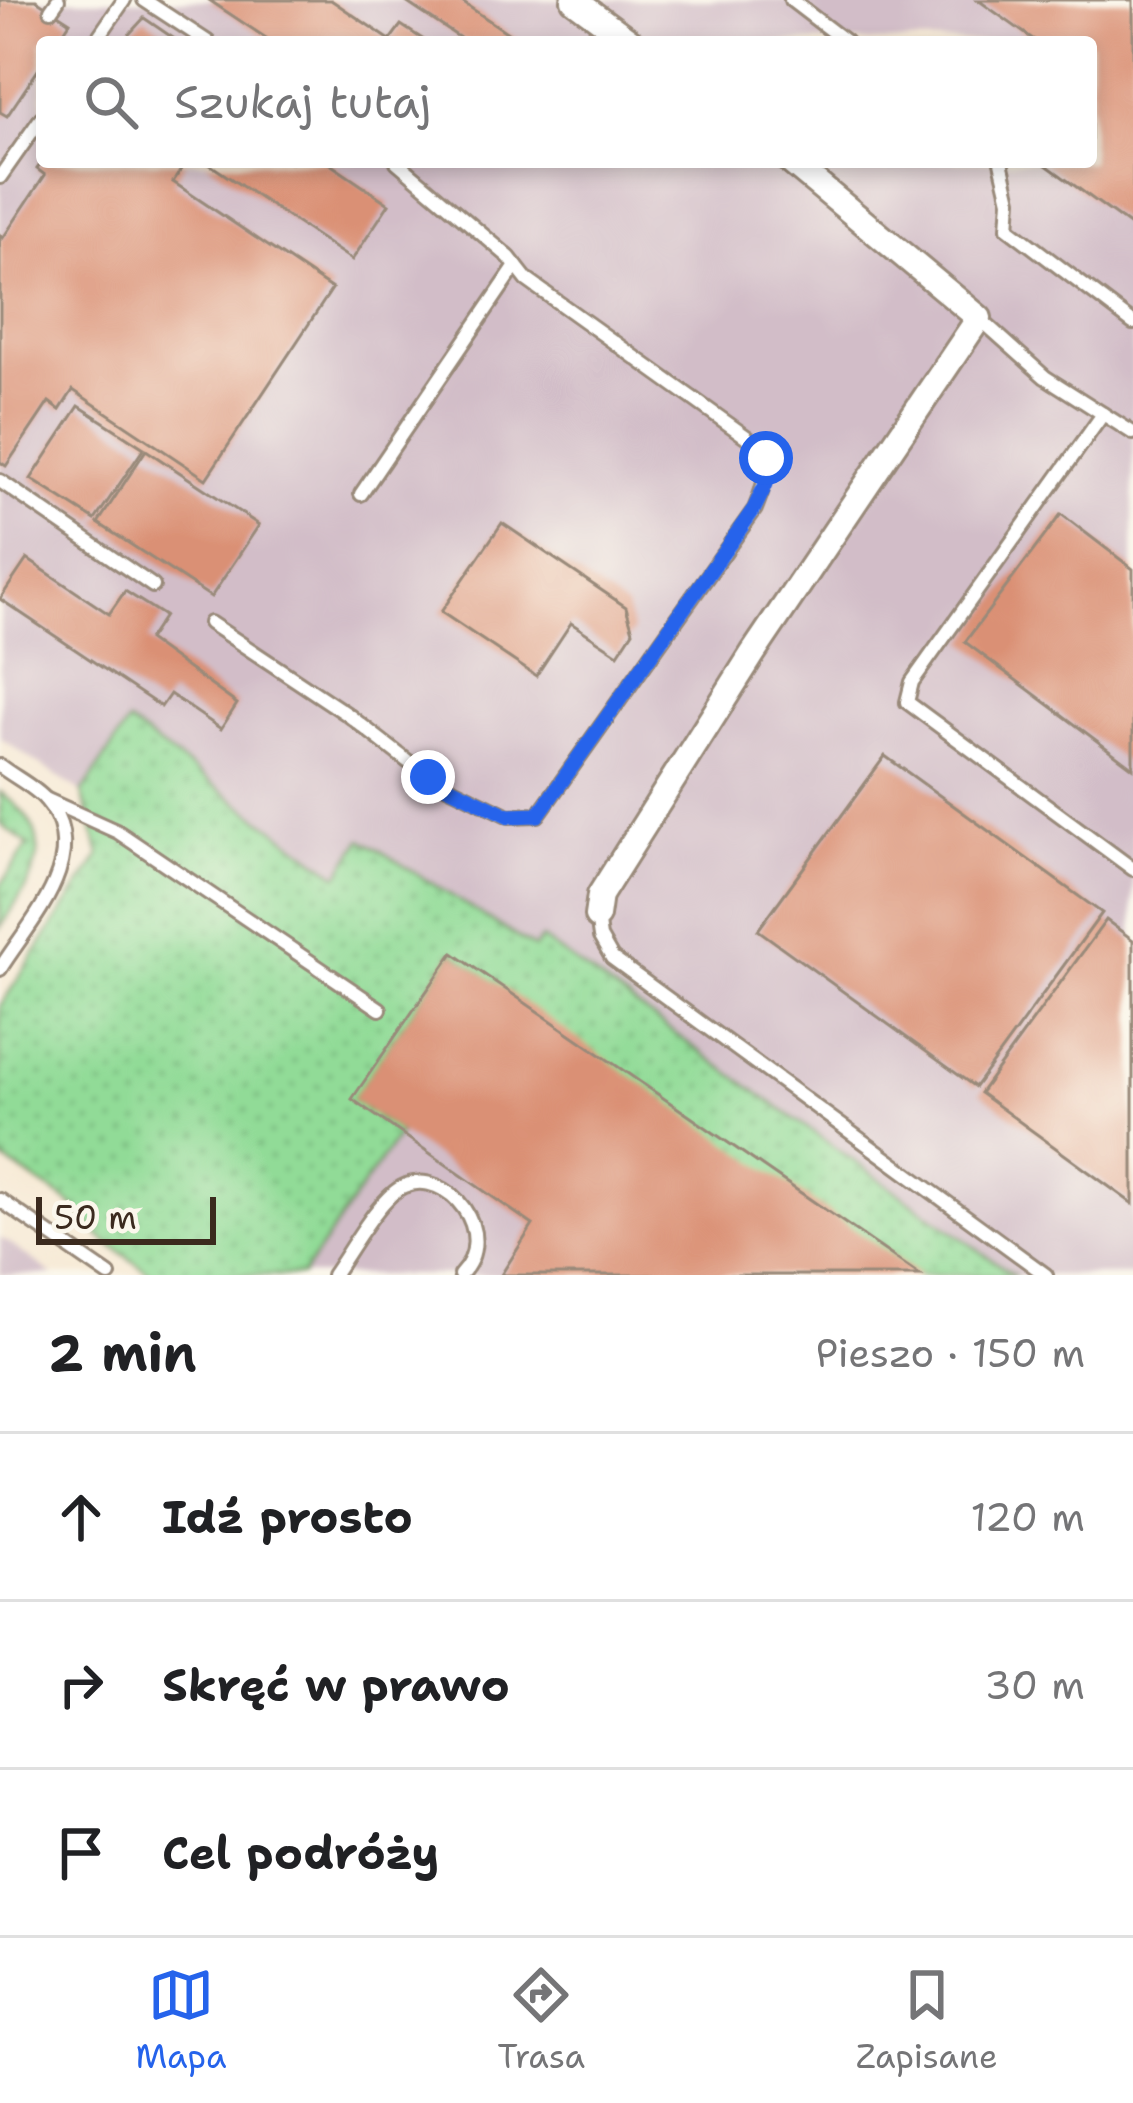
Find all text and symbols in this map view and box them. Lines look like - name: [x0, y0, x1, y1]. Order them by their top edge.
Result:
- search box: [36, 36, 1097, 168]
- icon: search: [78, 69, 144, 135]
- text: Szukaj tutaj: [174, 72, 431, 132]
- route start: [739, 431, 793, 485]
- route end: [401, 750, 455, 804]
- scale bar: [36, 1191, 216, 1244]
- text: 50 m: [54, 1195, 137, 1240]
- text: 2 min: [48, 1319, 197, 1387]
- text: Pieszo · 150 m: [815, 1327, 1085, 1379]
- icon: ahead: [48, 1484, 114, 1550]
- text: Idź prosto: [162, 1487, 413, 1547]
- text: 120 m: [970, 1491, 1085, 1543]
- icon: right: [48, 1652, 114, 1718]
- text: Skręć w prawo: [162, 1655, 510, 1715]
- text: 30 m: [984, 1659, 1085, 1711]
- icon: arrive: [48, 1820, 114, 1886]
- text: Cel podróży: [162, 1823, 439, 1883]
- tab: Mapa: [135, 1962, 227, 2079]
- tab: Trasa: [497, 1962, 585, 2079]
- tab: Zapisane: [856, 1962, 998, 2079]

